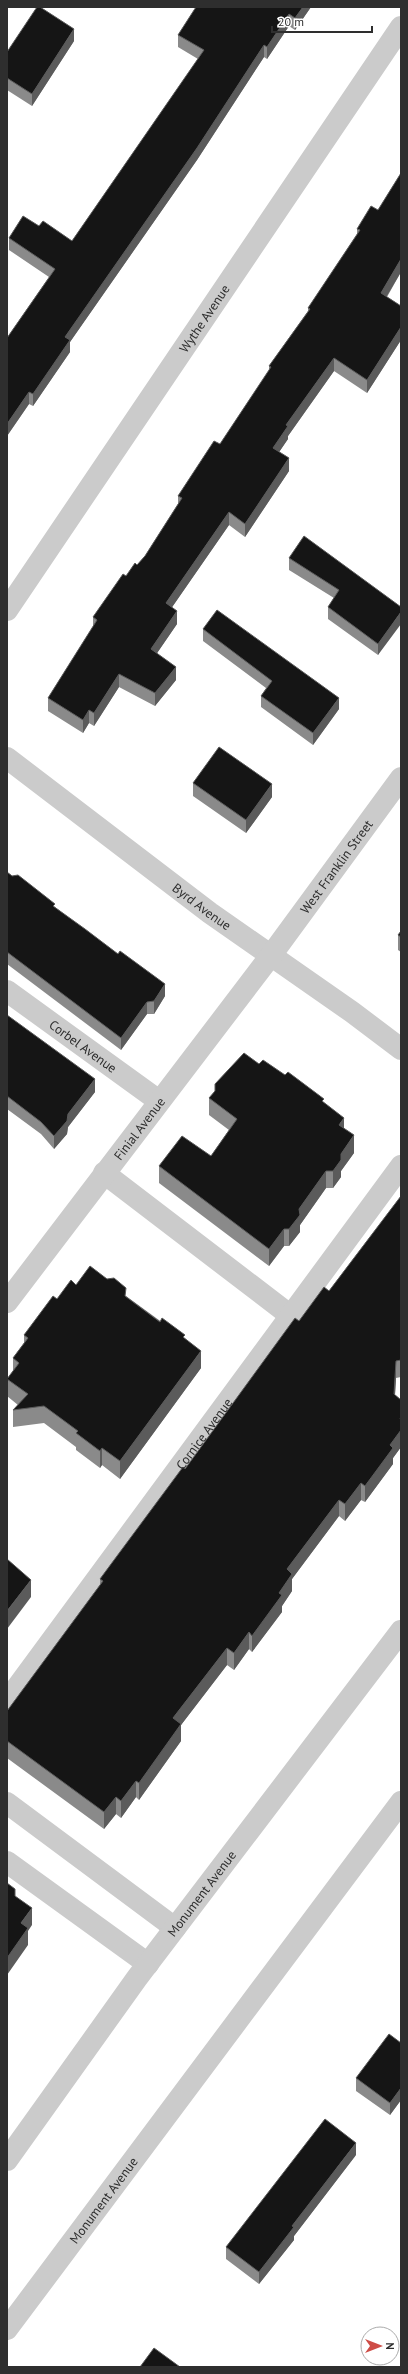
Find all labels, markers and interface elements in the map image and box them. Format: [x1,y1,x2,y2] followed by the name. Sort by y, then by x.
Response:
[272,8,372,34] scale bar
[278,14,304,29] text: 20 m
[175,281,234,356] street label: Wythe Avenue
[297,816,377,917] street label: West Franklin Street
[169,879,234,934] street label: Byrd Avenue
[46,1016,120,1077] street label: Corbel Avenue
[110,1094,169,1164] street label: Finial Avenue
[172,1395,236,1473] street label: Cornice Avenue
[164,1847,240,1940] street label: Monument Avenue
[66,2154,142,2247] street label: Monument Avenue
[360,2326,400,2366] north arrow
[383,2342,397,2350] text: N

